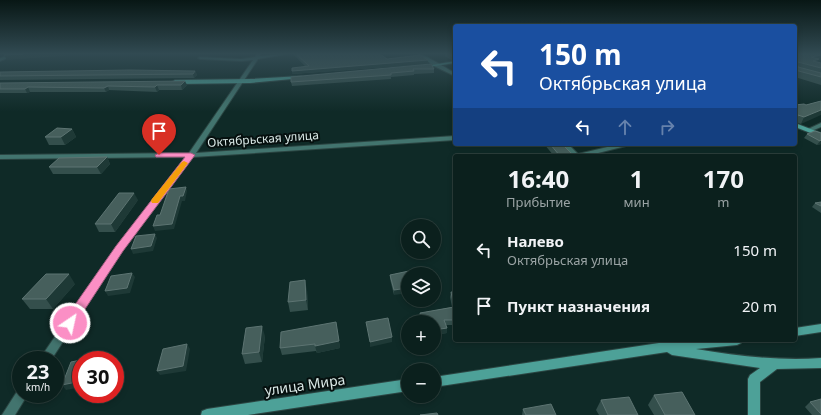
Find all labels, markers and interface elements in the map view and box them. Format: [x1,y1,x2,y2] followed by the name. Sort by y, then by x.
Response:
[539,35,622,73] text: 150 m
[473,40,525,92] icon: left
[539,71,707,95] text: Октябрьская улица
[142,114,176,155] pin
[572,116,594,138] icon: left
[614,116,636,138] icon: ahead
[656,116,678,138] icon: right
[148,120,170,142] icon: arrive
[207,126,319,151] street label: Октябрьская улица
[507,162,569,195] text: 16:40
[630,162,643,195] text: 1
[703,162,744,195] text: 170
[506,193,571,211] text: Прибытие
[624,193,650,211] text: мин
[717,193,729,211] text: m
[401,219,441,403] map controls
[401,219,441,259] button: search
[507,231,564,251] text: Налево
[473,239,495,261] icon: left
[733,240,777,260] text: 150 m
[507,251,628,269] text: Октябрьская улица
[401,267,441,307] button: layers
[473,295,495,317] icon: arrive
[507,296,650,316] text: Пункт назначения
[742,296,777,316] text: 20 m
[49,302,91,344] position arrow
[401,315,441,355] button: +
[72,351,124,403] speed limit sign: 30
[27,358,49,385] text: 23
[401,363,441,403] button: −
[263,369,346,400] street label: улица Мира
[26,380,50,394] text: km/h

